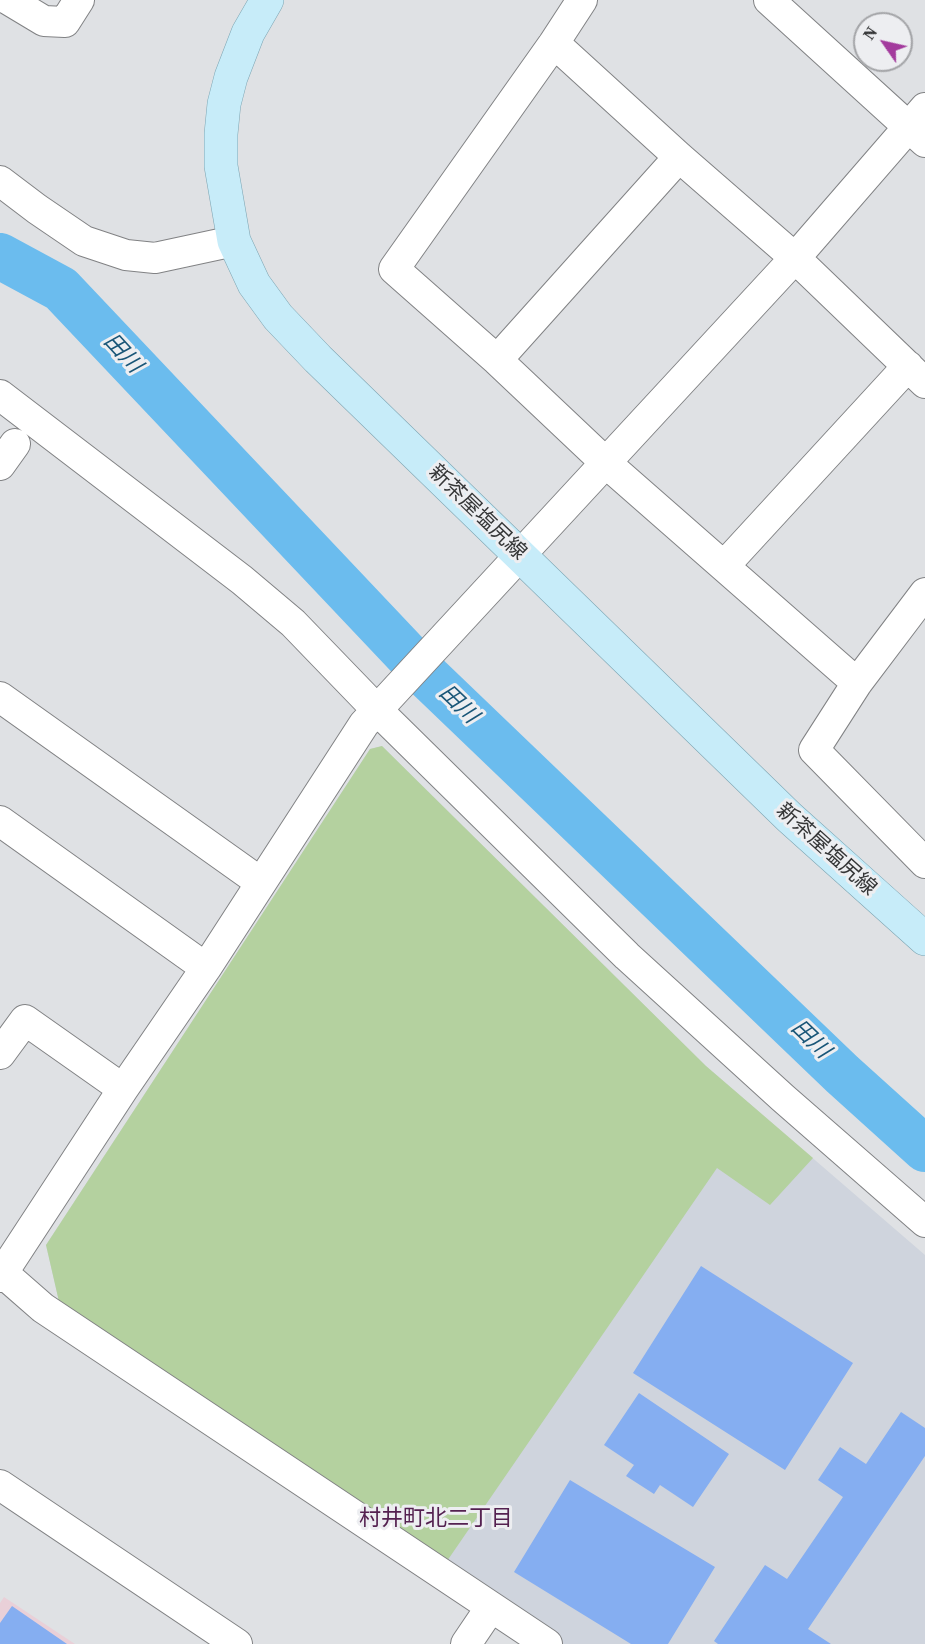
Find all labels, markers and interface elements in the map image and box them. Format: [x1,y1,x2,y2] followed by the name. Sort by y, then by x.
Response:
[853,12,913,72] north arrow
[857,22,882,44] text: N
[97,329,147,379] water label: 田川
[423,460,531,566] street label: 新茶屋塩尻線
[433,680,483,730] water label: 田川
[771,798,881,902] street label: 新茶屋塩尻線
[785,1015,835,1065] water label: 田川
[359,1506,513,1532] district label: 村井町北二丁目

